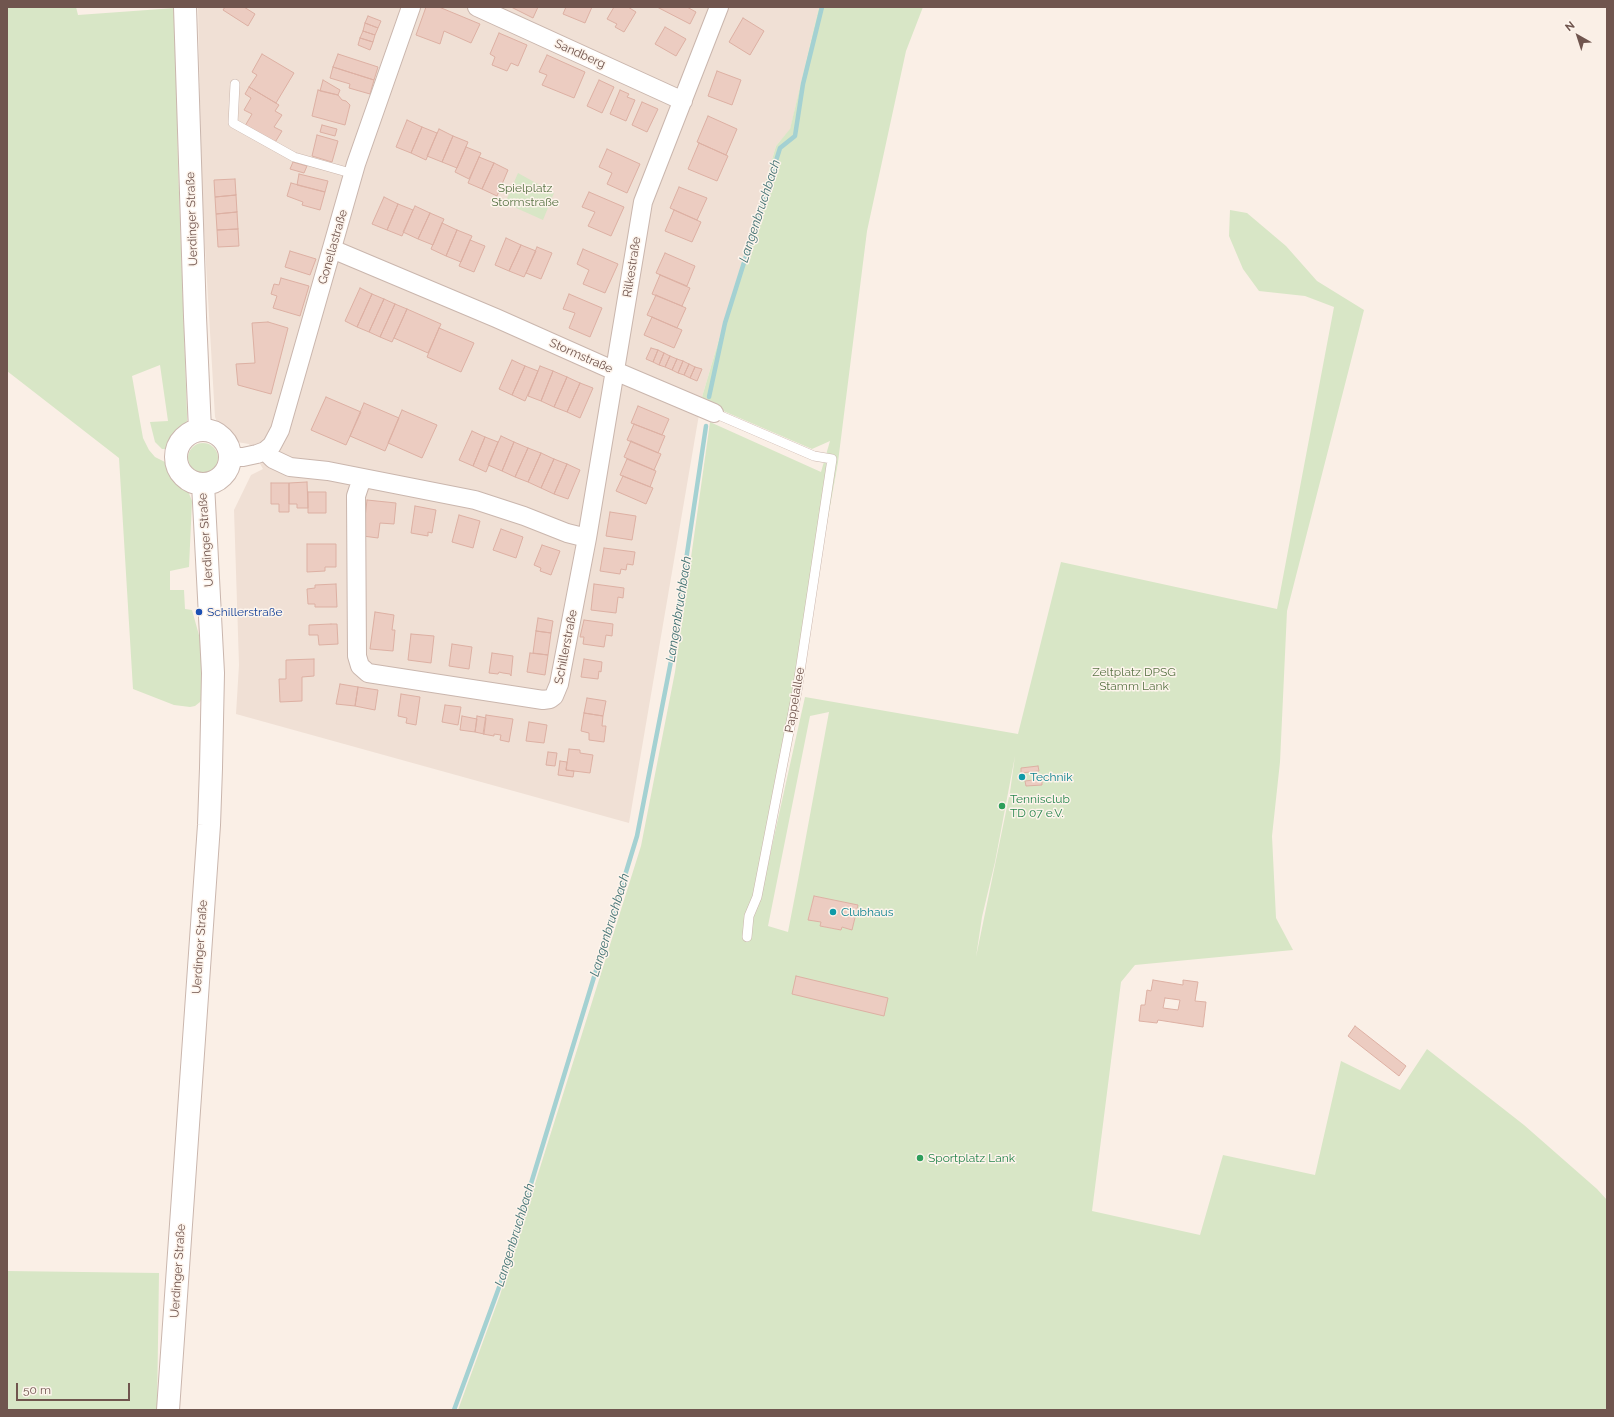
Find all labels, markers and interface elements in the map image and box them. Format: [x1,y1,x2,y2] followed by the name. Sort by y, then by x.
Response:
[1558,16,1598,56] north arrow
[1563,19,1577,34] text: N
[552,36,608,72] street label: Sandberg
[736,158,784,264] water label: Langenbruchbach
[183,172,201,266] street label: Uerdinger Straße
[491,181,559,209] park label: Spielplatz Stormstraße
[315,208,351,286] street label: Gonellastraße
[620,236,644,298] street label: Rilkestraße
[547,336,615,376] street label: Stormstraße
[196,492,216,588] street label: Uerdinger Straße
[663,555,695,663] water label: Langenbruchbach
[207,605,282,619] place label: Schillerstraße
[194,607,204,617] marker: Schillerstraße
[552,609,580,685] street label: Schillerstraße
[1092,665,1176,693] park label: Zeltplatz DPSG Stamm Lank
[782,666,808,734] street label: Pappelallee
[1030,770,1073,784] place label: Technik
[1017,772,1027,782] marker: Technik
[1010,792,1070,820] place label: Tennisclub TD 07 e.V.
[997,801,1007,811] marker: Tennisclub TD 07 e.V.
[587,871,633,979] water label: Langenbruchbach
[190,899,210,995] street label: Uerdinger Straße
[841,905,893,919] place label: Clubhaus
[828,907,838,917] marker: Clubhaus
[928,1151,1015,1165] place label: Sportplatz Lank
[915,1153,925,1163] marker: Sportplatz Lank
[492,1181,538,1289] water label: Langenbruchbach
[168,1223,188,1319] street label: Uerdinger Straße
[18,1375,132,1401] scale bar
[23,1383,51,1397] text: 50 m

